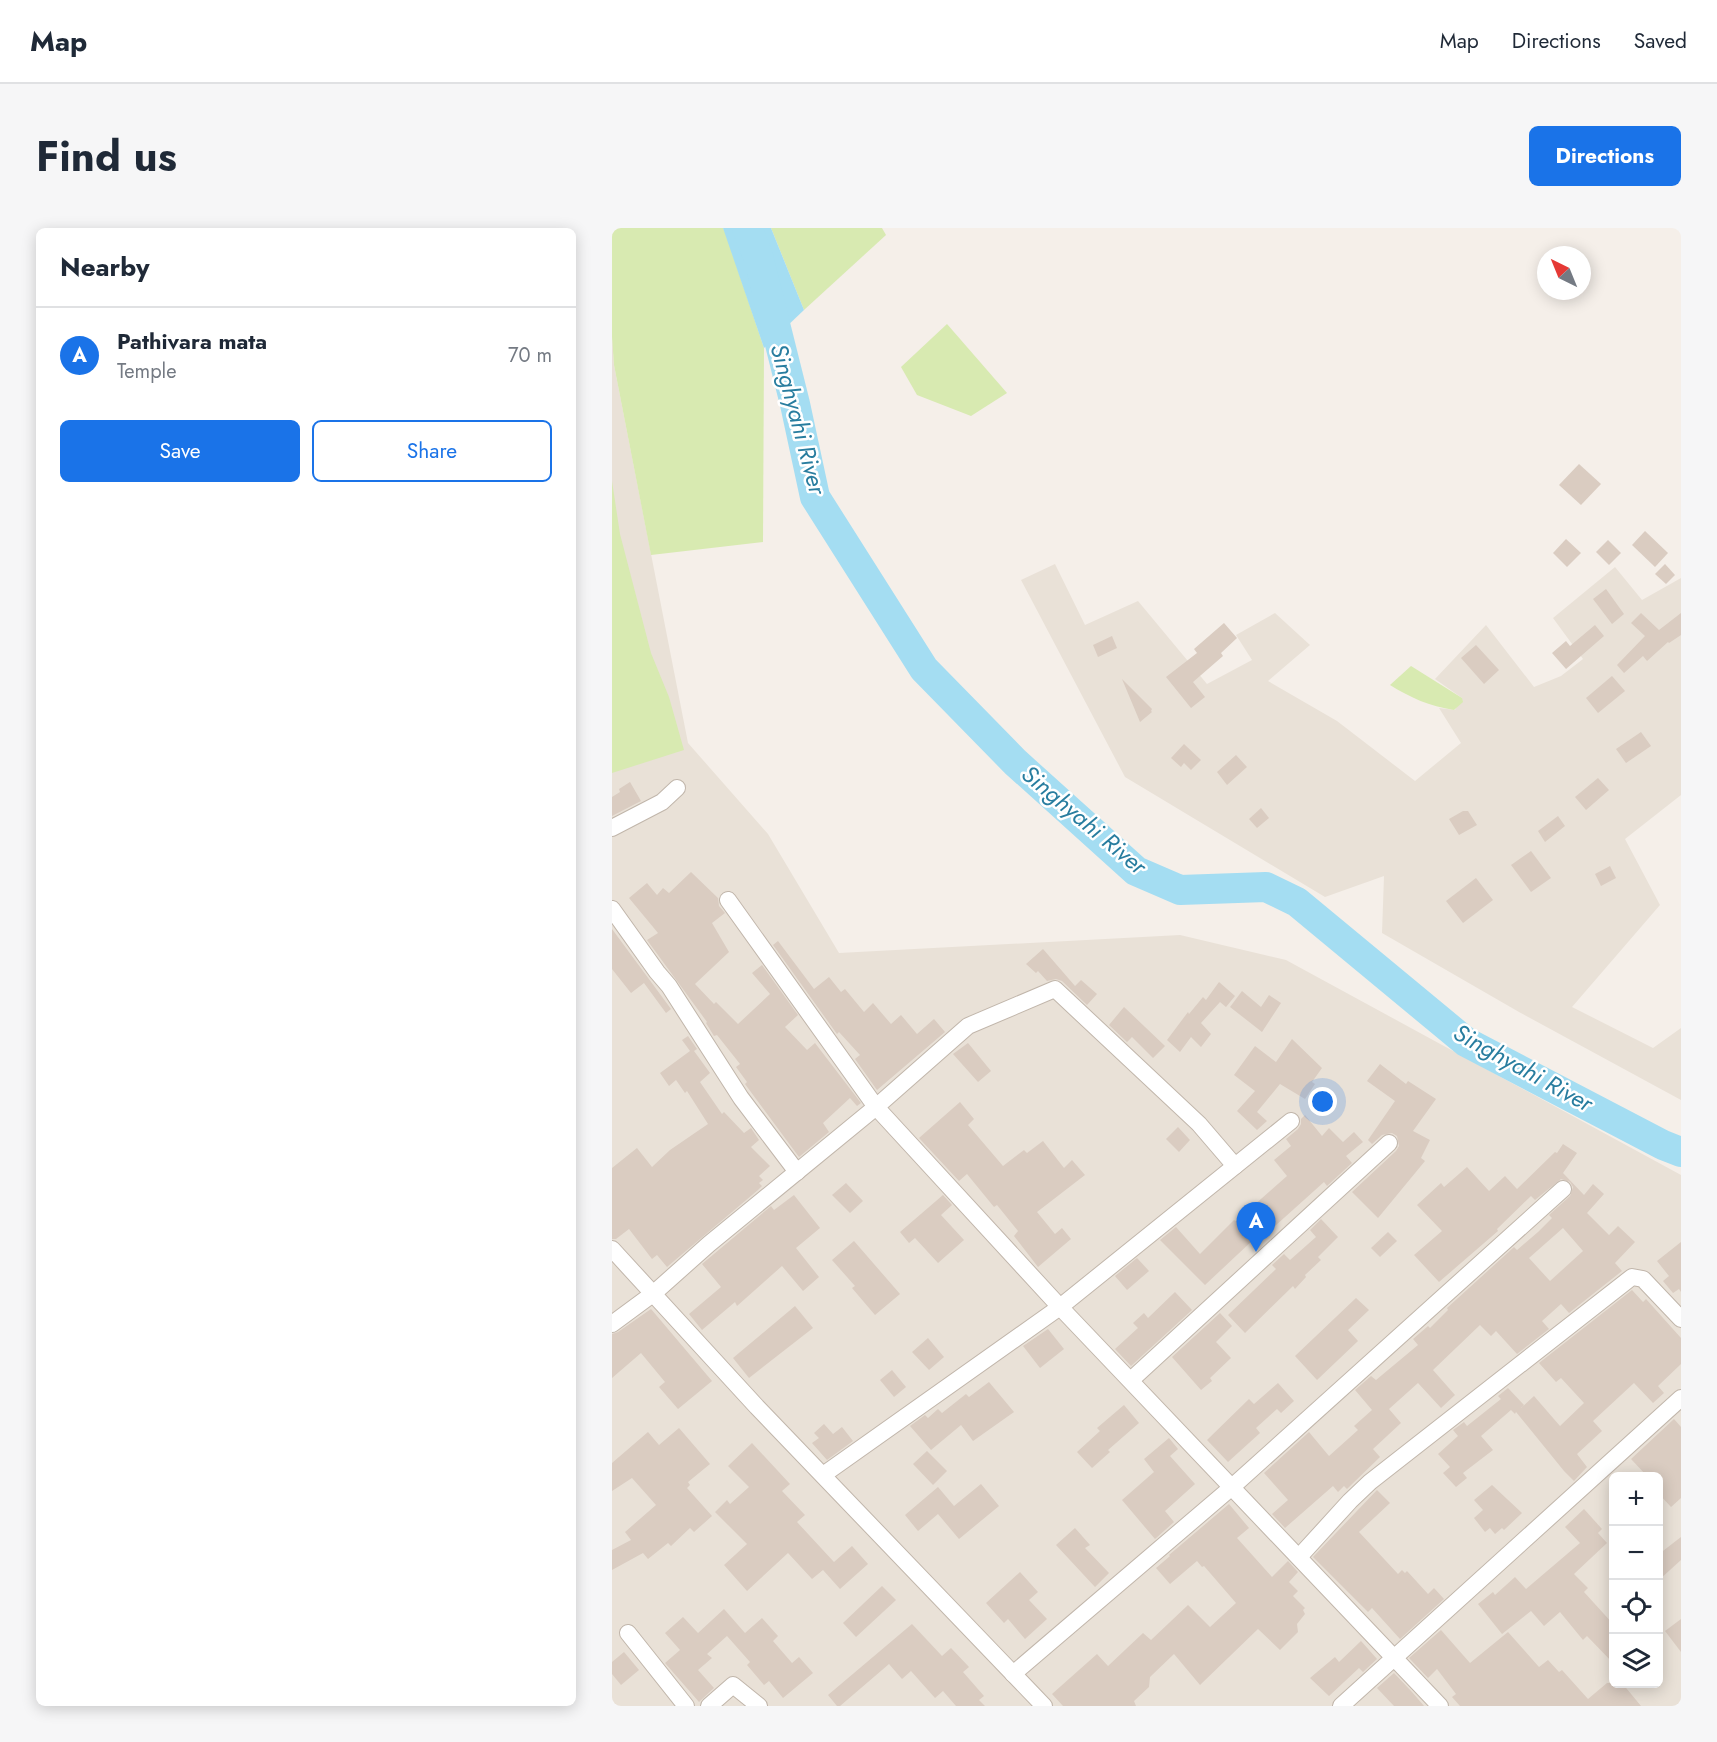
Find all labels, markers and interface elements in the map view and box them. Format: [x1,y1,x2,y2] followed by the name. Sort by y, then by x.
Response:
[30,21,87,62] text: Map
[1440,26,1479,56] text: Map
[1512,26,1601,56] text: Directions
[1634,26,1687,56] text: Saved
[36,126,177,187] text: Find us
[1529,126,1681,186] button: Directions
[1537,246,1591,300] north arrow
[60,248,149,286] text: Nearby
[117,325,267,357] text: Pathivara mata
[762,340,836,500] water label: Singhyahi River
[72,341,87,370] text: A
[508,341,552,370] text: 70 m
[117,357,177,386] text: Temple
[60,420,300,482] button: Save
[312,420,552,482] button: Share
[1014,757,1156,884] water label: Singhyahi River
[1447,1015,1601,1121] water label: Singhyahi River
[1308,1087,1337,1116] your location
[1236,1202,1276,1252] pin: A
[1609,1472,1663,1688] map controls
[1609,1472,1663,1526] button: +
[1609,1526,1663,1580] button: −
[1609,1580,1663,1634] button: locate
[1609,1634,1663,1688] button: layers

